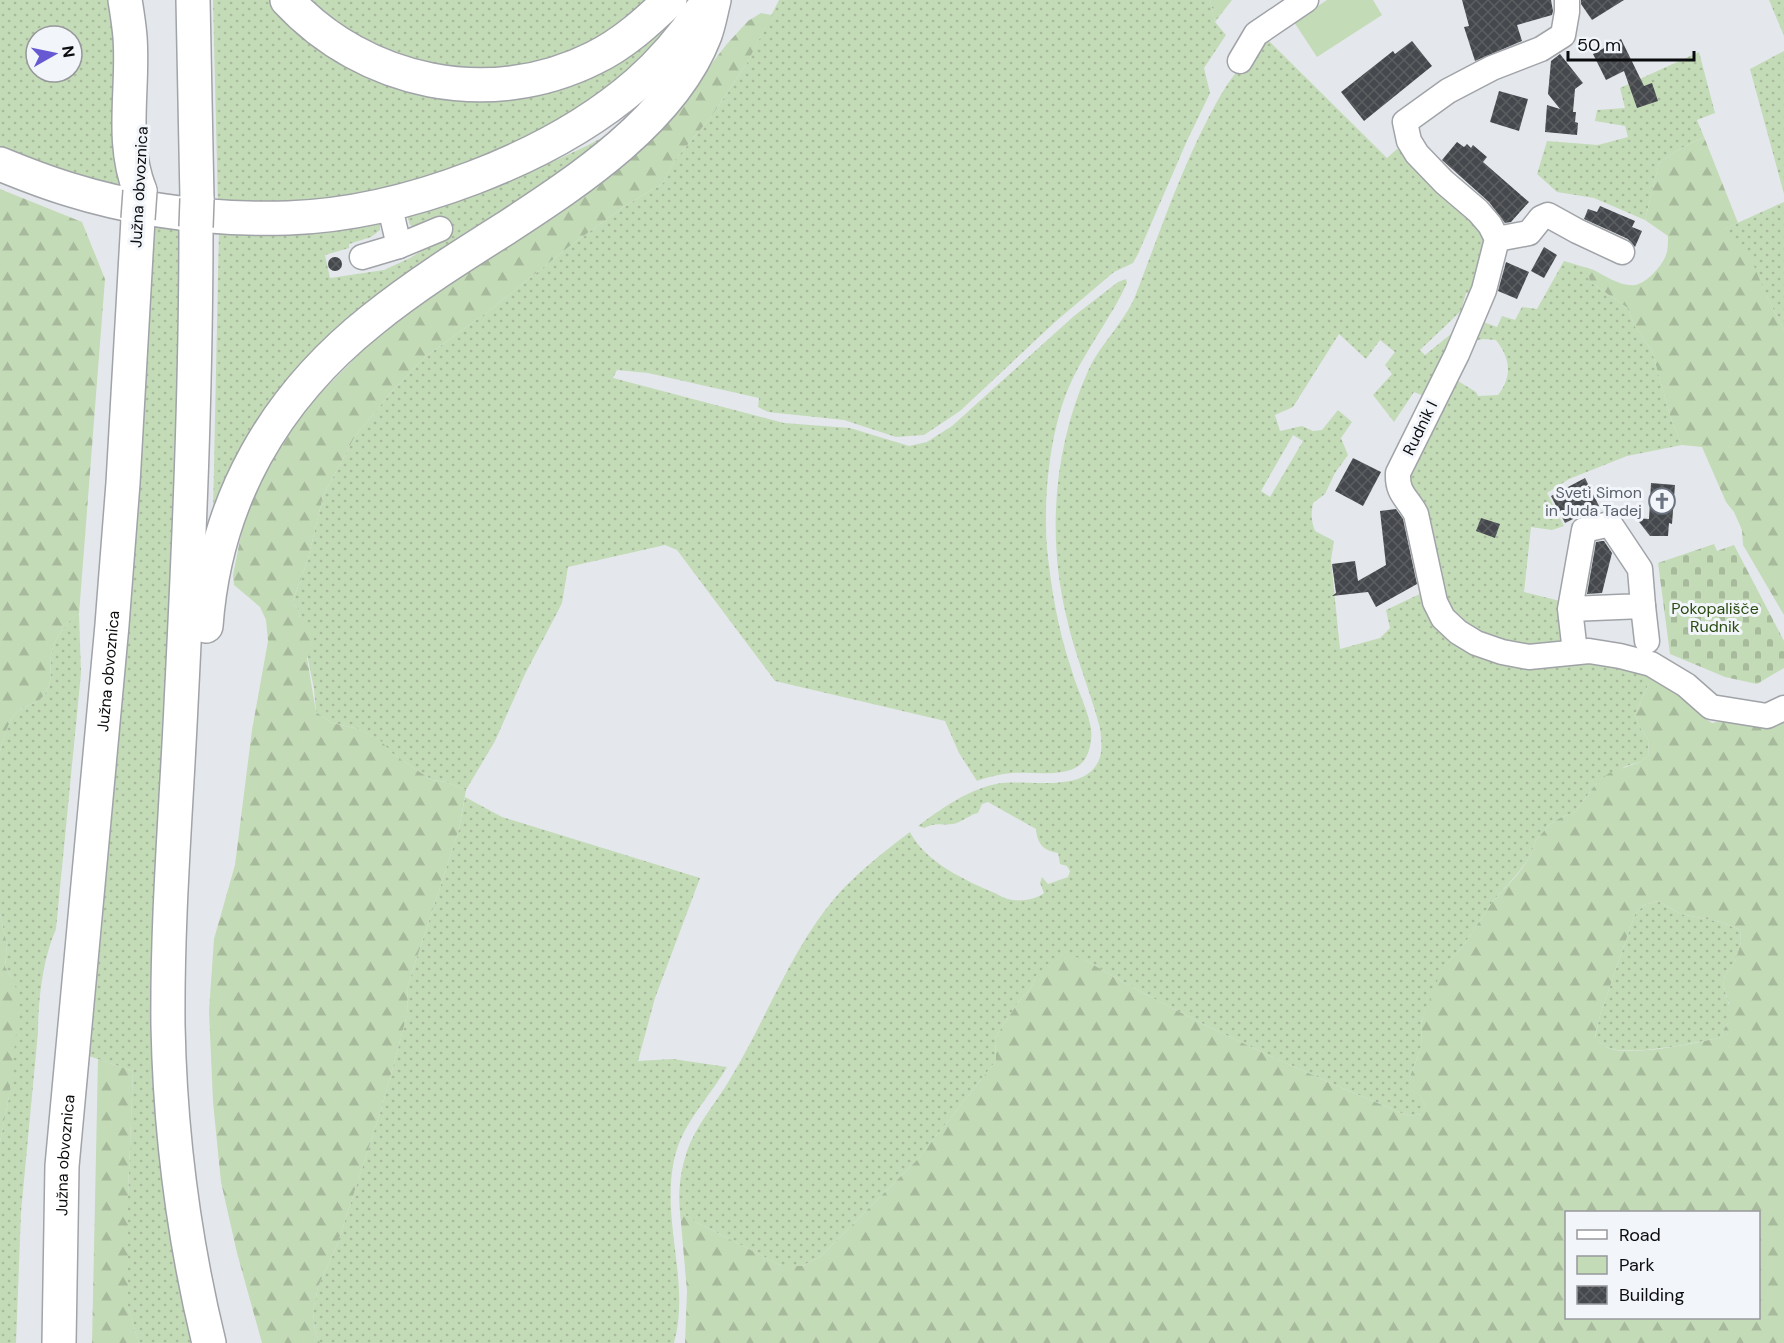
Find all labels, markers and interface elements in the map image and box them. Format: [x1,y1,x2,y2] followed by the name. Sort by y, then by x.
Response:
[24,24,84,84] north arrow
[1568,24,1694,62] scale bar
[1577,33,1621,57] text: 50 m
[57,44,80,59] text: N
[125,126,153,248] street label: Južna obvoznica
[1398,397,1442,459] street label: Rudnik I
[1545,482,1642,521] place label: Sveti Simon in Juda Tadej
[1647,486,1677,516] church icon: Sveti Simon in Juda Tadej
[1671,598,1759,637] park label: Pokopališče Rudnik
[92,610,124,733] street label: Južna obvoznica
[51,1094,79,1216] street label: Južna obvoznica
[1565,1211,1760,1319] legend
[1619,1223,1661,1247] text: Road
[1619,1253,1655,1277] text: Park
[1619,1283,1684,1307] text: Building

